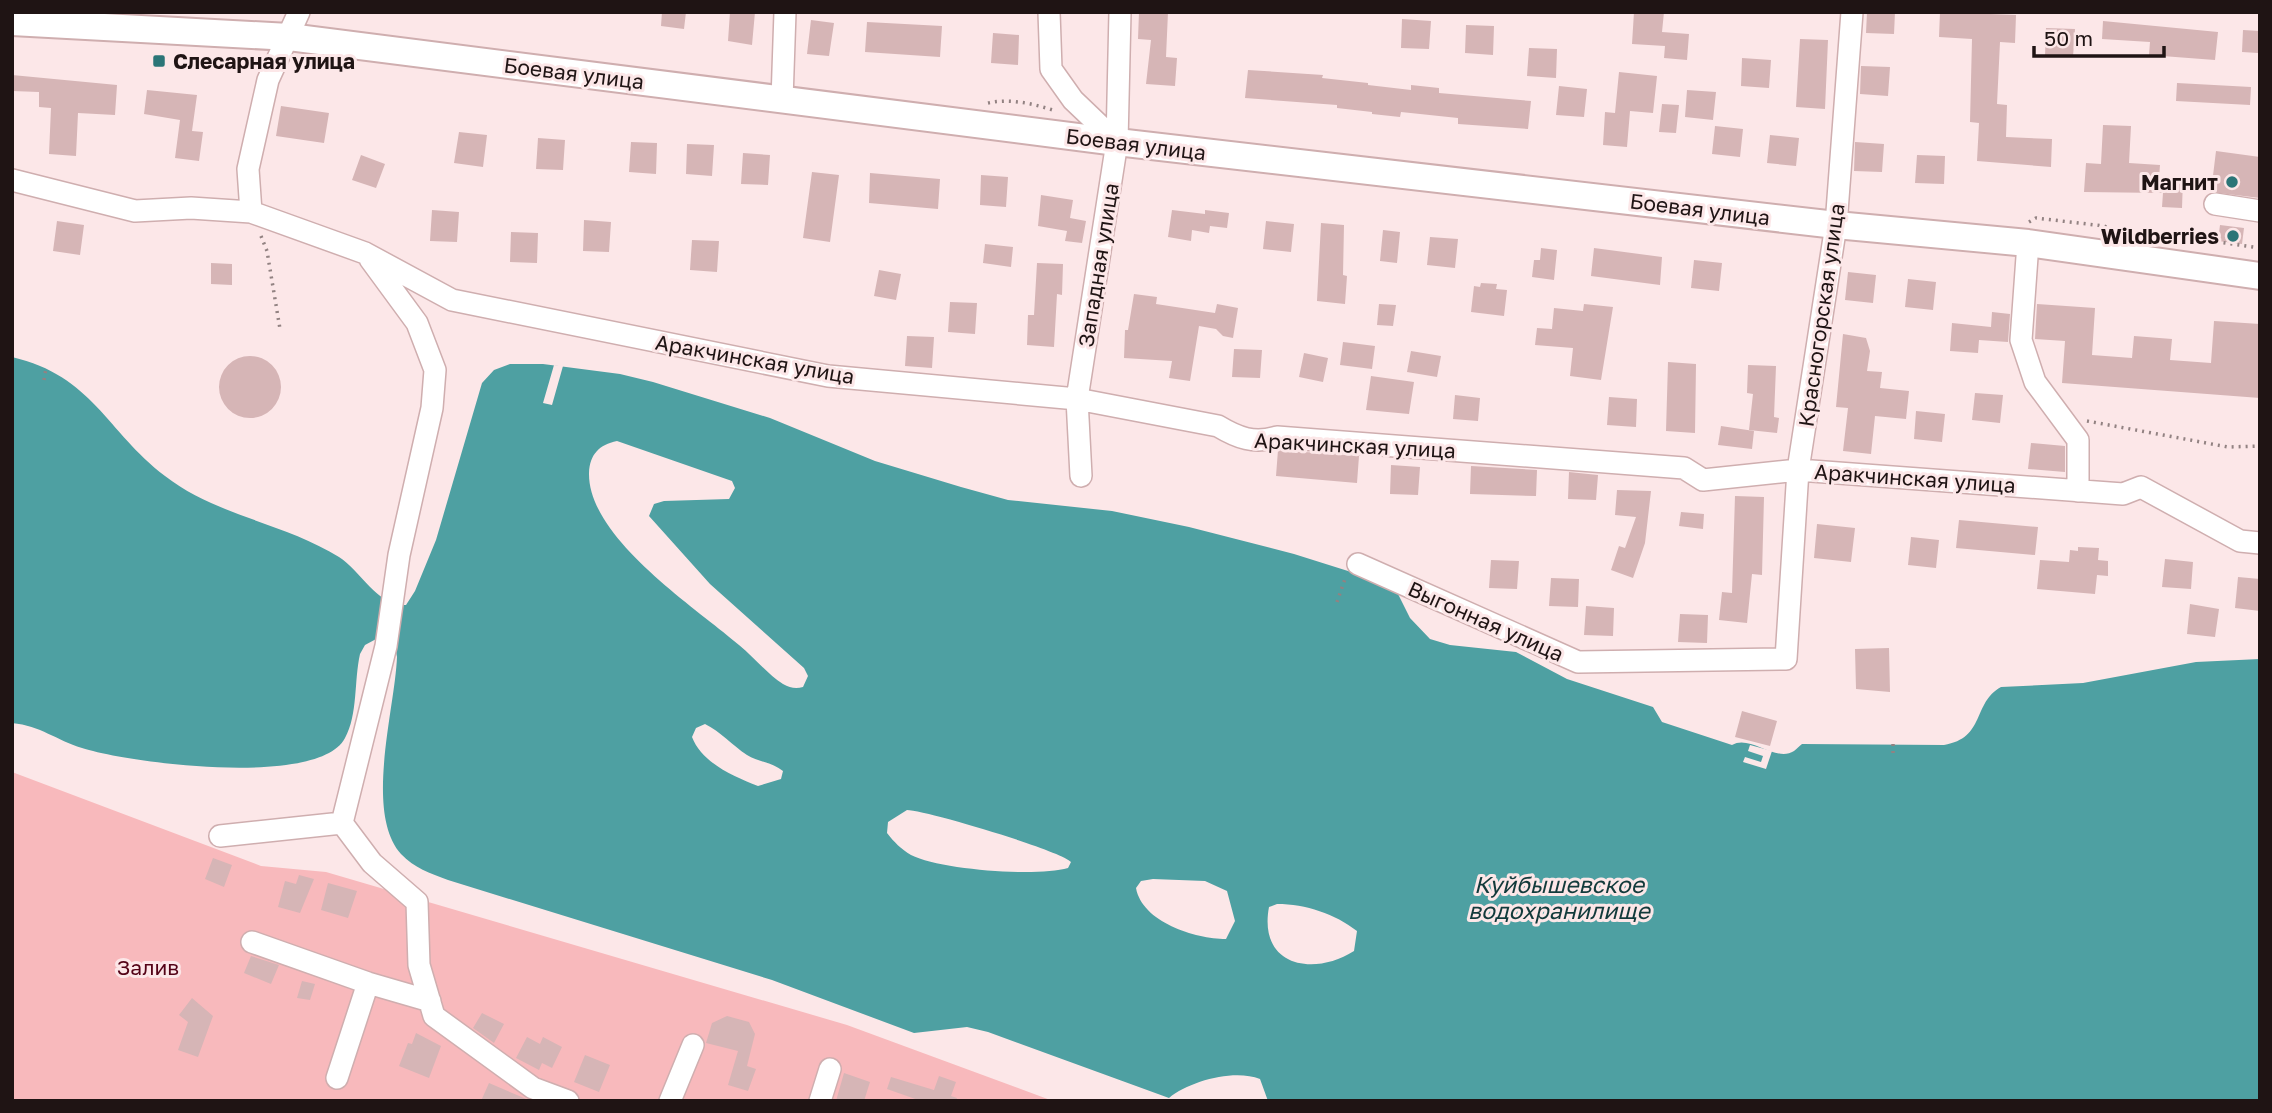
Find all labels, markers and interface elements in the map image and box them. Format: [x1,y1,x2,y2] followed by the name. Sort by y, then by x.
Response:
[2034,14,2164,58] scale bar
[2044,25,2093,51] text: 50 m
[173,48,355,74] place label: Слесарная улица
[502,51,646,95] street label: Боевая улица
[151,53,167,69] marker: Слесарная улица
[1064,122,1208,166] street label: Боевая улица
[2141,169,2218,195] place label: Магнит
[2224,174,2240,190] marker: Магнит
[1072,181,1124,349] street label: Западная улица
[1628,187,1772,231] street label: Боевая улица
[1792,202,1850,428] street label: Красногорская улица
[2101,223,2219,249] place label: Wildberries
[2225,228,2241,244] marker: Wildberries
[653,329,857,389] street label: Аракчинская улица
[1253,427,1457,463] street label: Аракчинская улица
[1813,458,2017,498] street label: Аракчинская улица
[1404,575,1568,667] street label: Выгонная улица
[1468,870,1652,924] water label: Куйбышевское водохранилище
[117,954,179,980] park label: Залив

